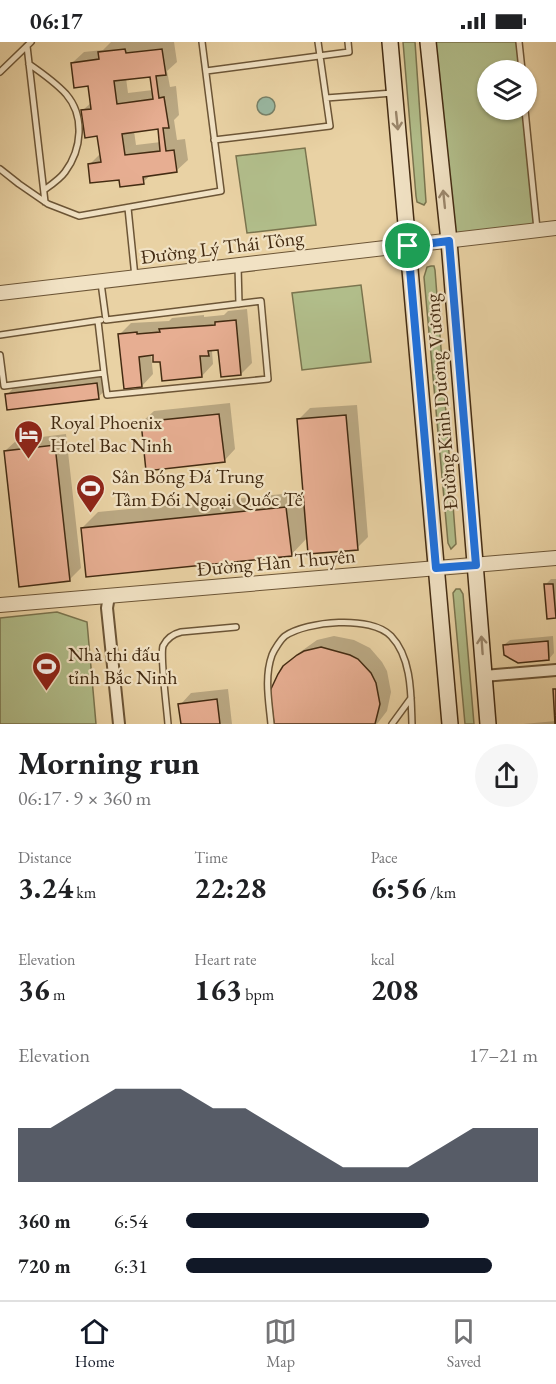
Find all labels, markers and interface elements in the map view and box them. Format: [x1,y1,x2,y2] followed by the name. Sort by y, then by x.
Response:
[30,7,83,36] text: 06:17
[477,60,537,120] map controls
[477,60,537,120] button: layers
[392,111,403,131] one-way arrow
[438,190,449,210] one-way arrow
[382,220,433,271] pin
[139,224,305,270] street label: Đường Lý Thái Tông
[391,229,424,262] icon: arrive
[419,293,463,511] street label: Đường Kinh Dương Vương
[50,409,172,458] place label: Royal Phoenix Hotel Bac Ninh
[13,418,45,460] hotel icon: Royal Phoenix Hotel Bac Ninh
[112,463,304,512] place label: Sân Bóng Đá Trung Tâm Đối Ngoại Quốc Tế
[75,472,107,514] sports icon: Sân Bóng Đá Trung Tâm Đối Ngoại Quốc Tế
[196,542,357,582] street label: Đường Hàn Thuyên
[476,635,487,655] one-way arrow
[68,641,178,690] place label: Nhà thi đấu tỉnh Bắc Ninh
[31,650,63,692] sports icon: Nhà thi đấu tỉnh Bắc Ninh
[18,741,200,784] text: Morning run
[475,744,538,807] button: share
[18,785,151,811] text: 06:17 · 9 × 360 m
[18,847,71,868] text: Distance
[194,847,228,868] text: Time
[371,847,398,868] text: Pace
[18,868,73,907] text: 3.24
[194,868,266,907] text: 22:28
[371,868,427,907] text: 6:56
[73,882,96,903] text: km
[427,882,456,903] text: /km
[18,949,76,970] text: Elevation
[194,949,256,970] text: Heart rate
[371,949,395,970] text: kcal
[18,970,50,1009] text: 36
[194,970,242,1009] text: 163
[371,970,418,1009] text: 208
[50,984,65,1005] text: m
[242,984,274,1005] text: bpm
[18,1042,90,1068] text: Elevation
[469,1042,538,1068] text: 17–21 m
[18,1208,71,1234] text: 360 m
[114,1208,148,1234] text: 6:54
[18,1253,71,1279] text: 720 m
[114,1253,148,1279] text: 6:31
[75,1315,114,1372] tab: Home
[264,1315,297,1372] tab: Map
[447,1315,481,1372] tab: Saved

